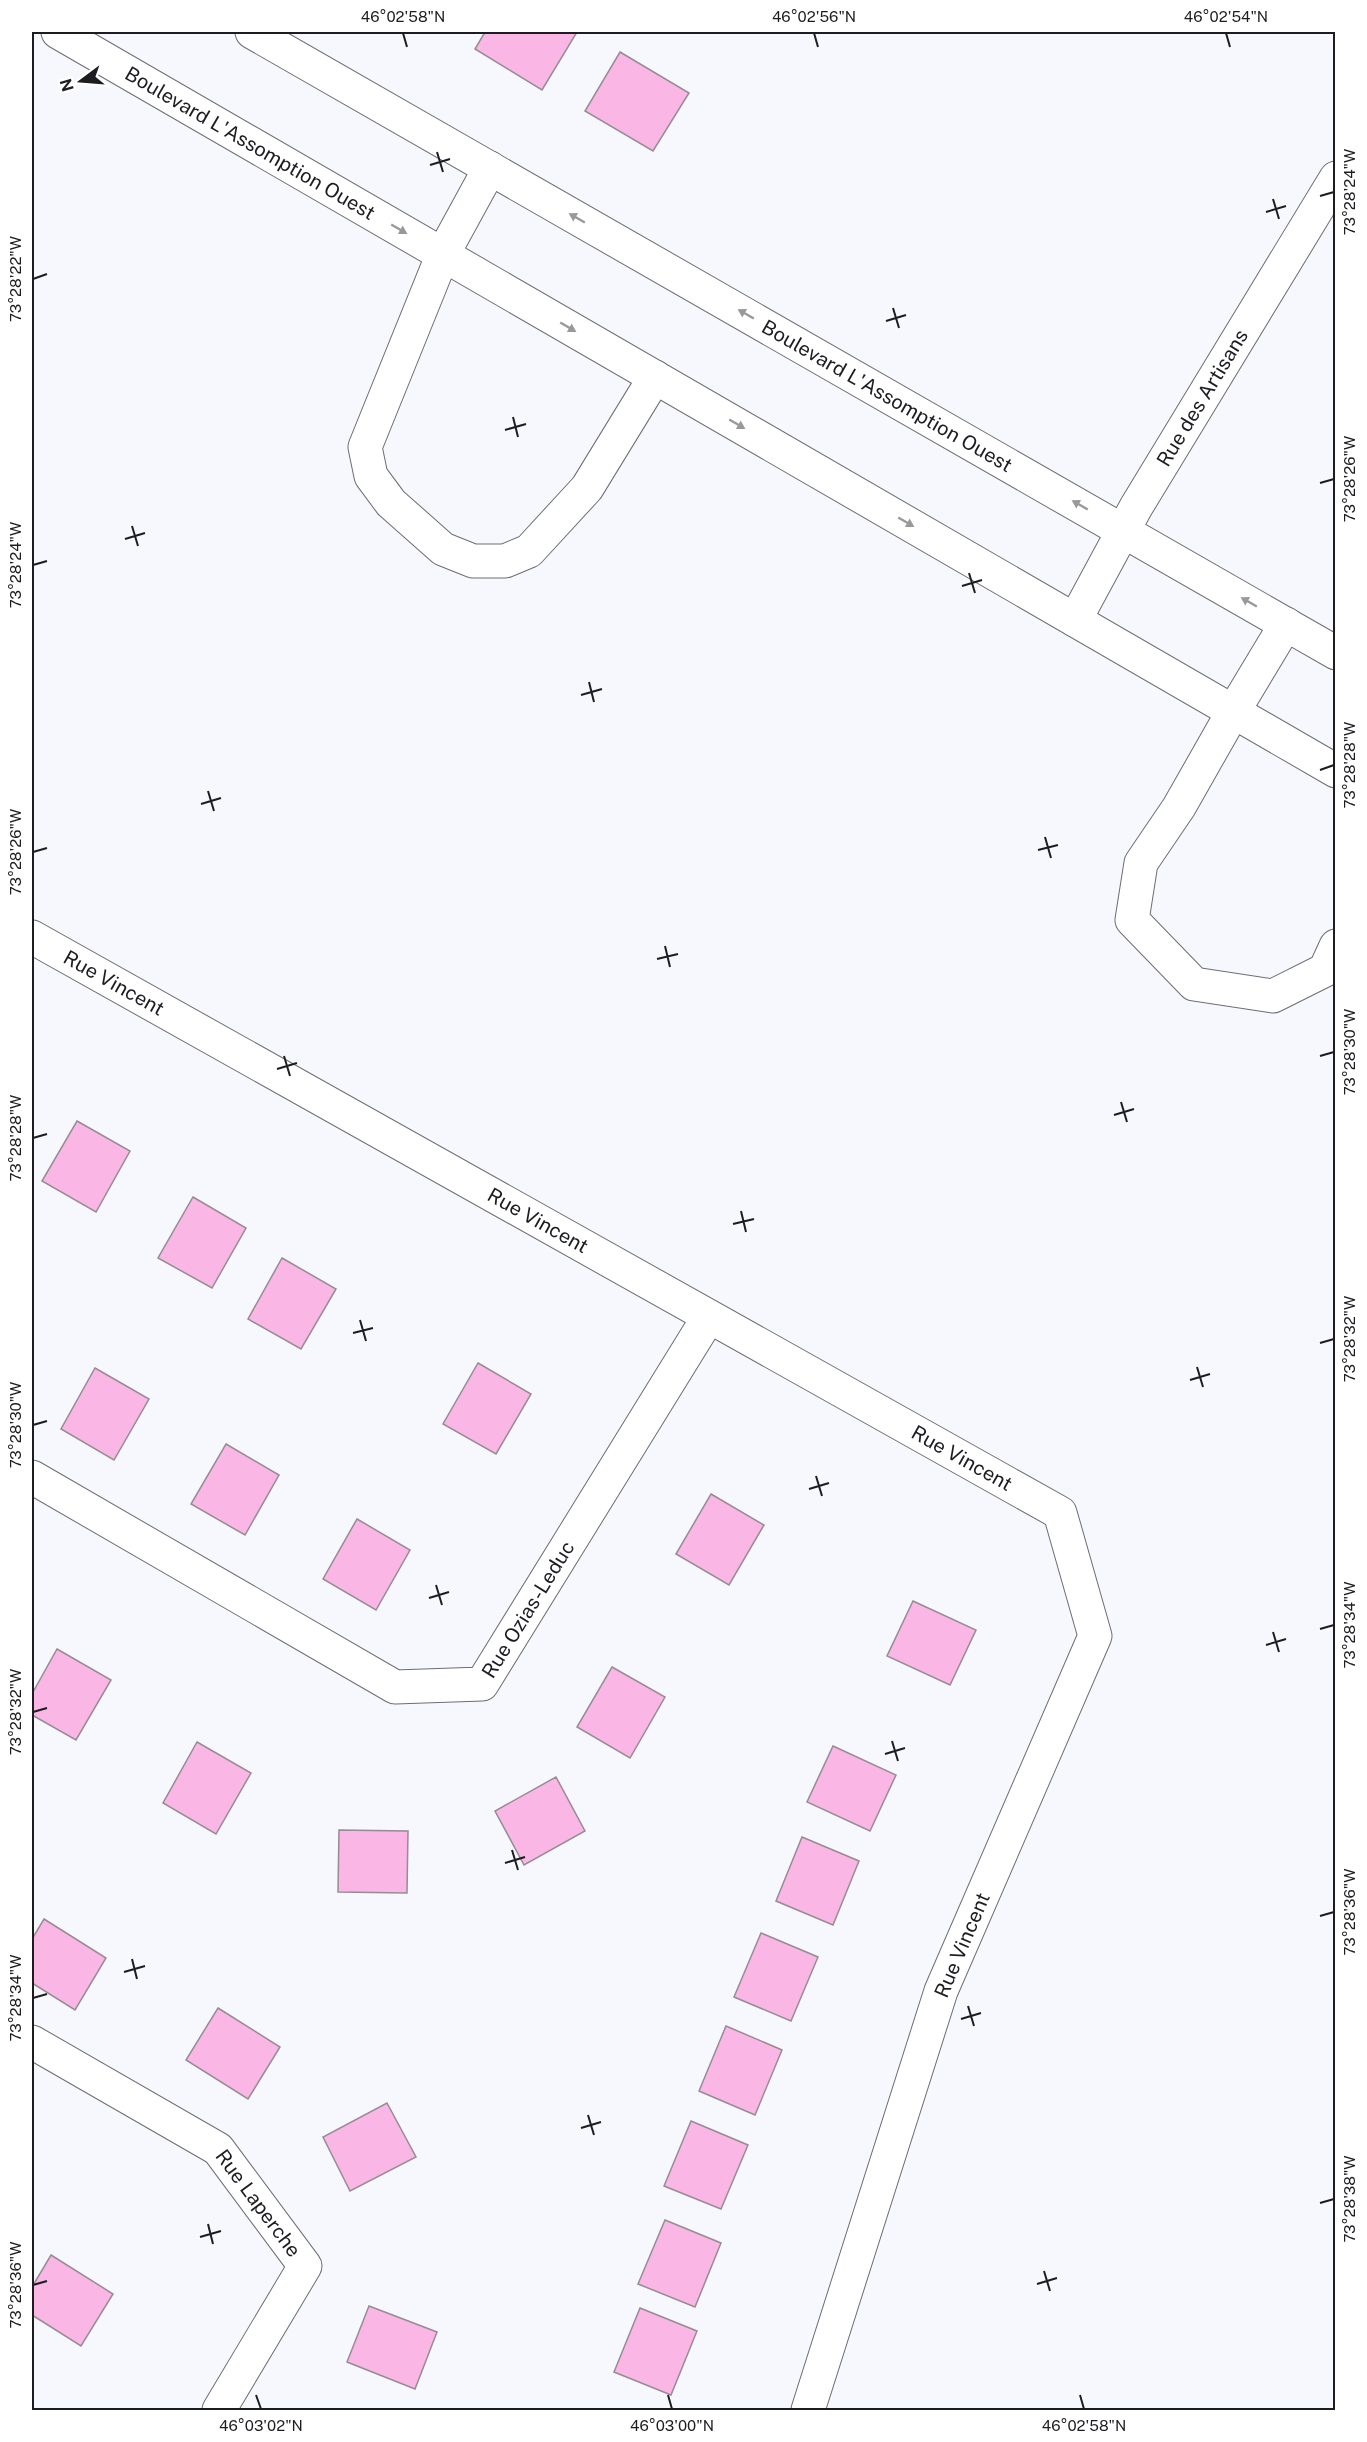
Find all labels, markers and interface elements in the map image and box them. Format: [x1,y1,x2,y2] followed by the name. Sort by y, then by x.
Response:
[361,8,445,25] text: 46°02'58"N
[772,8,856,25] text: 46°02'56"N
[1184,8,1268,25] text: 46°02'54"N
[51,51,111,111] north arrow
[121,61,380,225] street label: Boulevard L'Assomption Ouest
[56,76,78,94] text: N
[1341,149,1358,235] text: 73°28'24"W
[569,212,585,223] one-way arrow
[391,224,408,234] one-way arrow
[7,236,24,322] text: 73°28'22"W
[738,310,755,320] one-way arrow
[758,315,1017,477] street label: Boulevard L'Assomption Ouest
[560,321,576,332] one-way arrow
[1151,325,1253,471] street label: Rue des Artisans
[729,419,745,430] one-way arrow
[1341,436,1358,522] text: 73°28'26"W
[1072,499,1088,510] one-way arrow
[898,517,915,527] one-way arrow
[7,522,24,608] text: 73°28'24"W
[1241,597,1257,608] one-way arrow
[1341,722,1358,808] text: 73°28'28"W
[7,809,24,895] text: 73°28'26"W
[59,945,169,1021] street label: Rue Vincent
[1341,1009,1358,1095] text: 73°28'30"W
[7,1095,24,1181] text: 73°28'28"W
[483,1183,593,1258] street label: Rue Vincent
[1341,1296,1358,1382] text: 73°28'32"W
[7,1382,24,1468] text: 73°28'30"W
[907,1420,1017,1496] street label: Rue Vincent
[477,1537,579,1682] street label: Rue Ozias-Leduc
[1341,1581,1358,1669] text: 73°28'34"W
[7,1669,24,1755] text: 73°28'32"W
[1341,1869,1358,1955] text: 73°28'36"W
[929,1889,995,2001] street label: Rue Vincent
[7,1954,24,2042] text: 73°28'34"W
[210,2145,306,2262] street label: Rue Laperche
[1341,2155,1358,2243] text: 73°28'38"W
[7,2242,24,2328] text: 73°28'36"W
[219,2417,303,2434] text: 46°03'02"N
[630,2417,714,2434] text: 46°03'00"N
[1042,2417,1126,2434] text: 46°02'58"N

